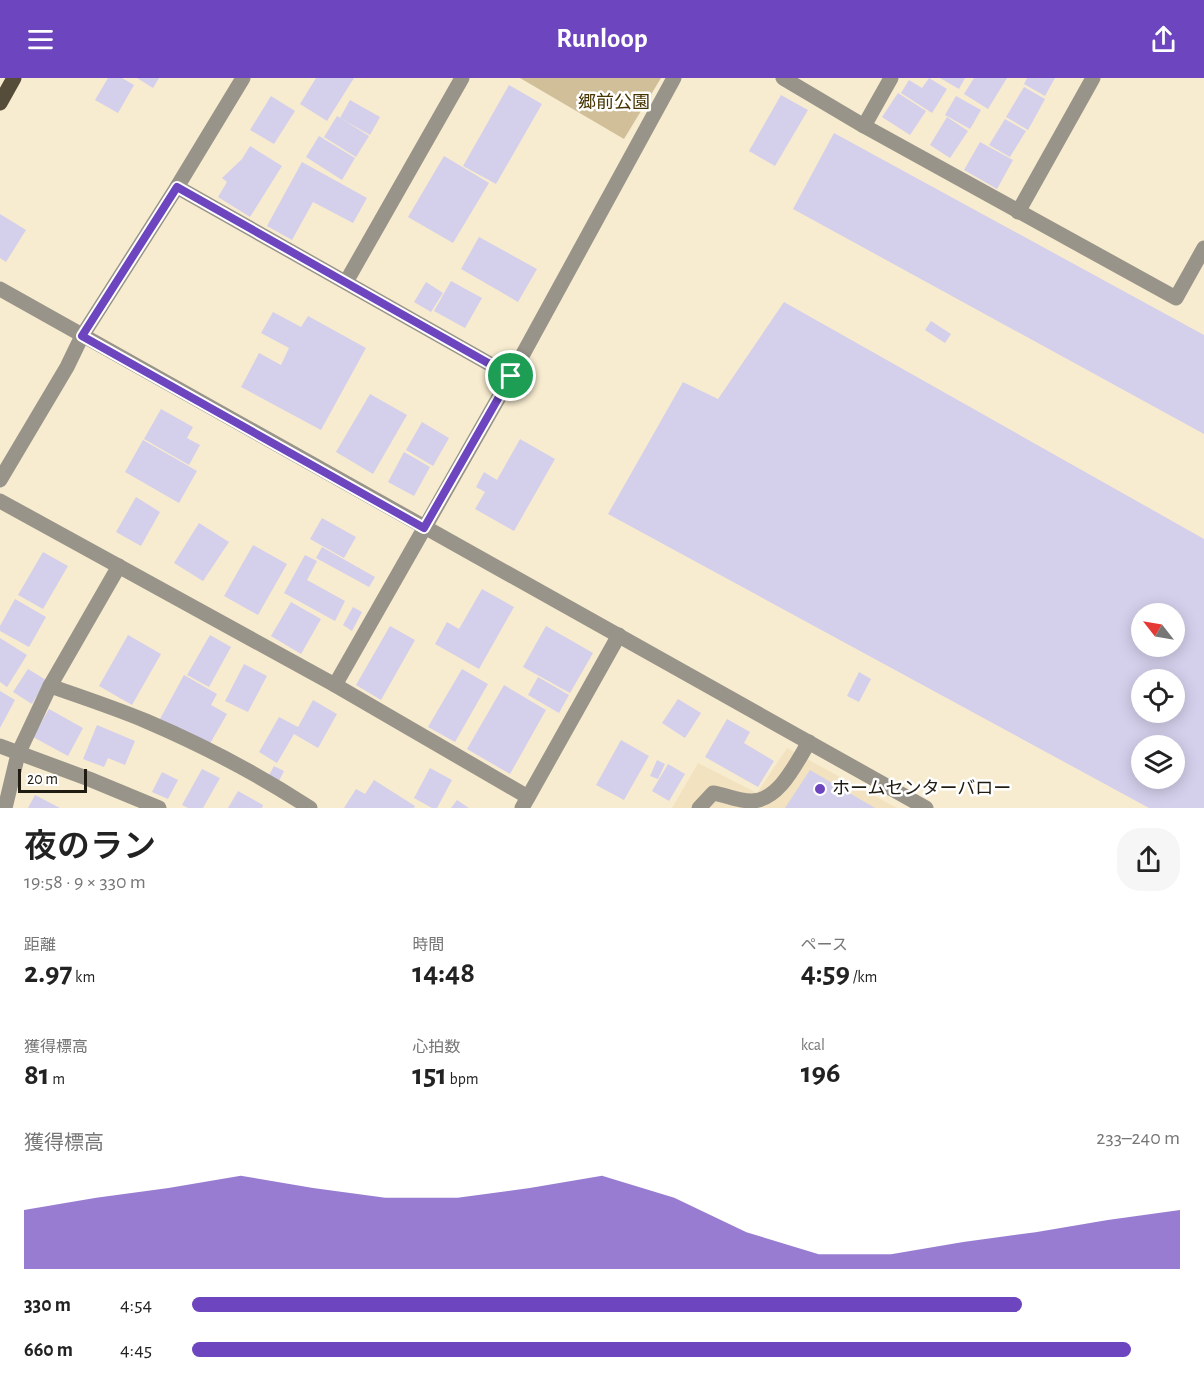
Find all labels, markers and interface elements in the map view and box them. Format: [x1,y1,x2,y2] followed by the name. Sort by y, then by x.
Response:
[24,23,57,56] icon: menu
[1147,23,1180,56] icon: share
[556,25,648,52] text: Runloop
[578,92,650,112] park label: 郷前公園
[485,350,536,401] pin
[494,359,527,392] icon: arrive
[1131,603,1185,657] north arrow
[1131,603,1185,789] map controls
[1131,669,1185,723] button: locate
[1131,735,1185,789] button: layers
[18,766,87,794] scale bar
[27,771,58,787] text: 20 m
[832,779,1011,798] place label: ホームセンターバロー
[813,782,827,796] marker: ホームセンターバロー
[1117,828,1180,891] button: share
[24,831,156,864] text: 夜のラン
[24,872,146,892] text: 19:58 · 9 × 330 m
[24,937,56,953] text: 距離
[412,937,444,953] text: 時間
[801,937,848,953] text: ペース
[24,958,72,988] text: 2.97
[412,958,475,988] text: 14:48
[801,958,850,988] text: 4:59
[72,969,95,985] text: km
[850,969,877,985] text: /km
[801,1037,825,1053] text: kcal
[24,1039,88,1055] text: 獲得標高
[412,1039,460,1055] text: 心拍数
[801,1058,840,1088] text: 196
[24,1060,50,1090] text: 81
[412,1060,447,1090] text: 151
[50,1071,65,1087] text: m
[447,1071,479,1087] text: bpm
[1096,1128,1180,1148] text: 233–240 m
[24,1133,104,1153] text: 獲得標高
[24,1295,71,1315] text: 330 m
[120,1295,152,1315] text: 4:54
[24,1340,73,1360] text: 660 m
[120,1340,152,1360] text: 4:45

